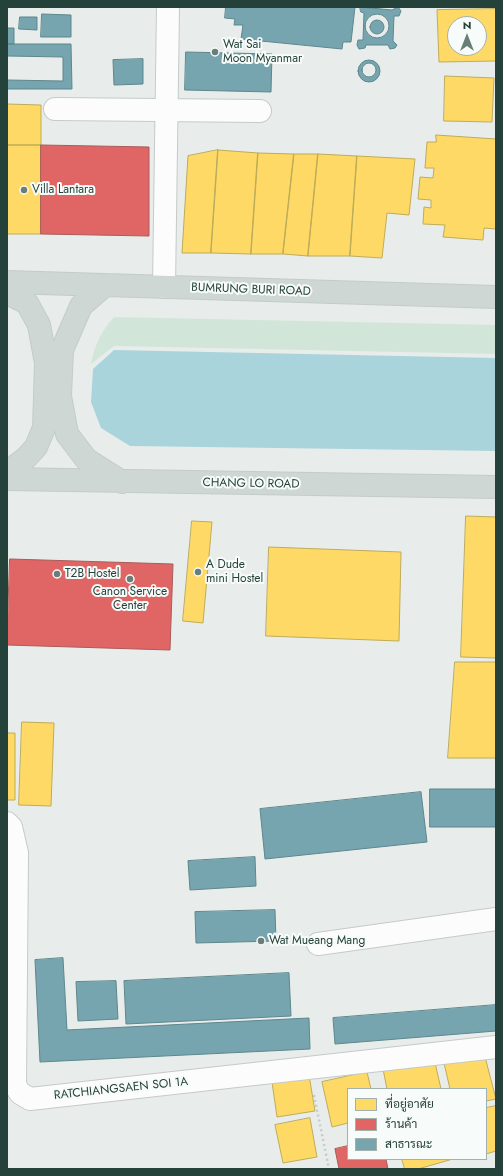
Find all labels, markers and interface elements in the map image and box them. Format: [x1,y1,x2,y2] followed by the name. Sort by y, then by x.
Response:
[447,16,487,56] north arrow
[463,17,471,33] text: N
[223,38,302,66] place label: Wat Sai Moon Myanmar
[210,47,220,57] marker: Wat Sai Moon Myanmar
[32,183,94,197] place label: Villa Lantara
[19,185,29,195] marker: Villa Lantara
[191,281,311,299] street label: BUMRUNG BURI ROAD
[202,476,300,492] street label: CHANG LO ROAD
[206,558,263,586] place label: A Dude mini Hostel
[65,567,119,581] place label: T2B Hostel
[193,567,203,577] marker: A Dude mini Hostel
[52,569,62,579] marker: T2B Hostel
[125,574,135,584] marker: Canon Service Center
[93,585,167,613] place label: Canon Service Center
[269,934,365,948] place label: Wat Mueang Mang
[256,936,266,946] marker: Wat Mueang Mang
[53,1075,189,1103] street label: RATCHIANGSAEN SOI 1A
[347,1088,487,1160] legend
[385,1095,434,1113] text: ที่อยู่อาศัย
[385,1115,417,1133] text: ร้านค้า
[385,1135,432,1153] text: สาธารณะ

